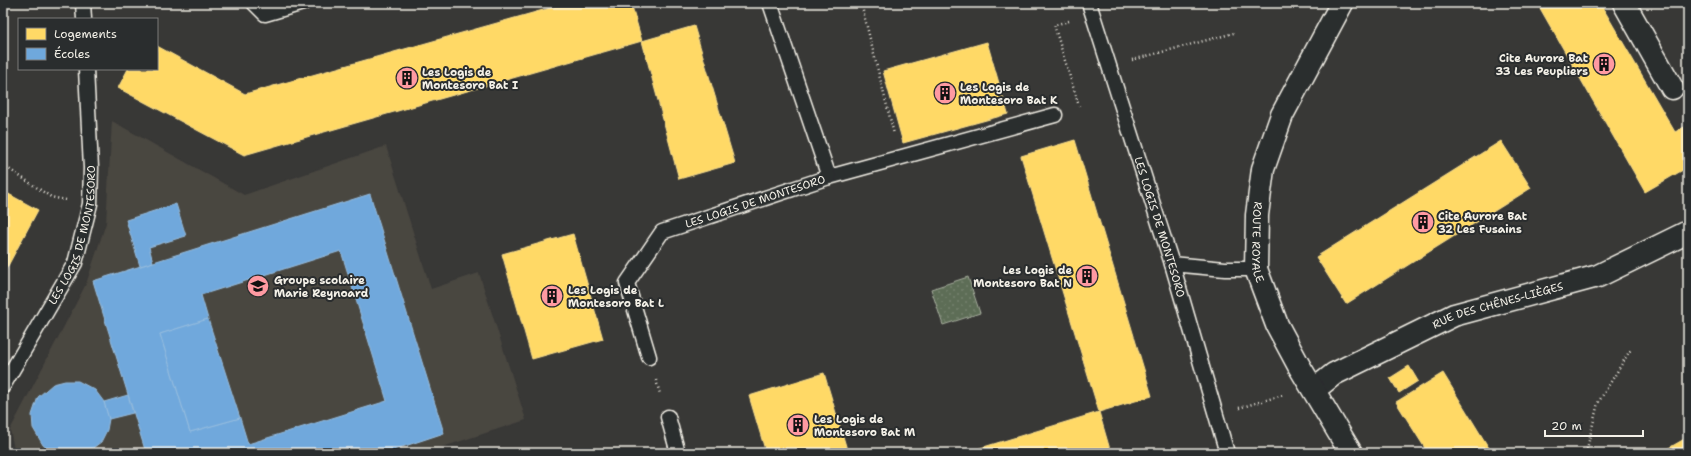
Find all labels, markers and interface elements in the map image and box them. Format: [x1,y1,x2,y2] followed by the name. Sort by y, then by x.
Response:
[18,18,158,70] legend
[54,26,117,42] text: Logements
[54,46,90,62] text: Écoles
[1495,51,1589,79] place label: Cite Aurore Bat 33 Les Peupliers
[1591,51,1617,77] building icon: Cite Aurore Bat 33 Les Peupliers
[394,65,420,91] building icon: Les Logis de Montesoro Bat I
[422,65,518,93] place label: Les Logis de Montesoro Bat I
[932,80,958,106] building icon: Les Logis de Montesoro Bat K
[960,80,1058,108] place label: Les Logis de Montesoro Bat K
[1131,155,1189,299] street label: LES LOGIS DE MONTESORO
[45,165,99,307] street label: LES LOGIS DE MONTESORO
[683,171,827,231] street label: LES LOGIS DE MONTESORO
[1248,201,1268,285] street label: ROUTE ROYALE
[1410,209,1436,235] building icon: Cite Aurore Bat 32 Les Fusains
[1438,209,1528,237] place label: Cite Aurore Bat 32 Les Fusains
[973,263,1072,291] place label: Les Logis de Montesoro Bat N
[1074,263,1100,289] building icon: Les Logis de Montesoro Bat N
[245,273,271,299] school or university icon: Groupe scolaire Marie Reynoard
[274,273,369,301] place label: Groupe scolaire Marie Reynoard
[1430,278,1565,332] street label: RUE DES CHÊNES-LIÈGES
[539,283,565,309] building icon: Les Logis de Montesoro Bat L
[568,283,664,311] place label: Les Logis de Montesoro Bat L
[785,412,811,438] building icon: Les Logis de Montesoro Bat M
[814,412,916,440] place label: Les Logis de Montesoro Bat M
[1545,412,1643,438] scale bar
[1551,418,1582,434] text: 20 m

